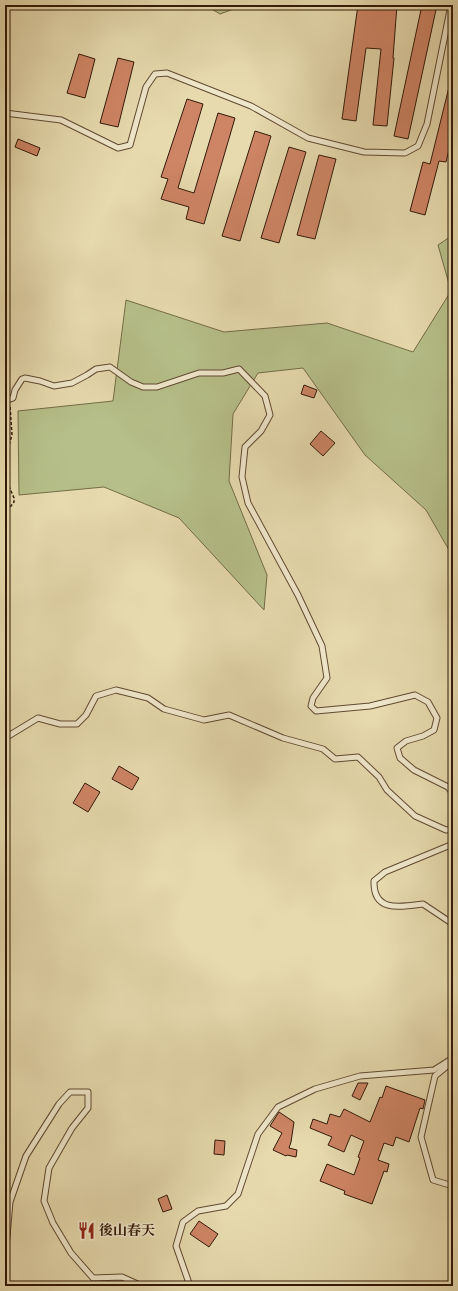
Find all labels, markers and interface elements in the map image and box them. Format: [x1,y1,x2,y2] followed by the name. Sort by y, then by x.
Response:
[76,1220,96,1240] restaurant icon: 後山春天
[99,1221,155,1240] place label: 後山春天

